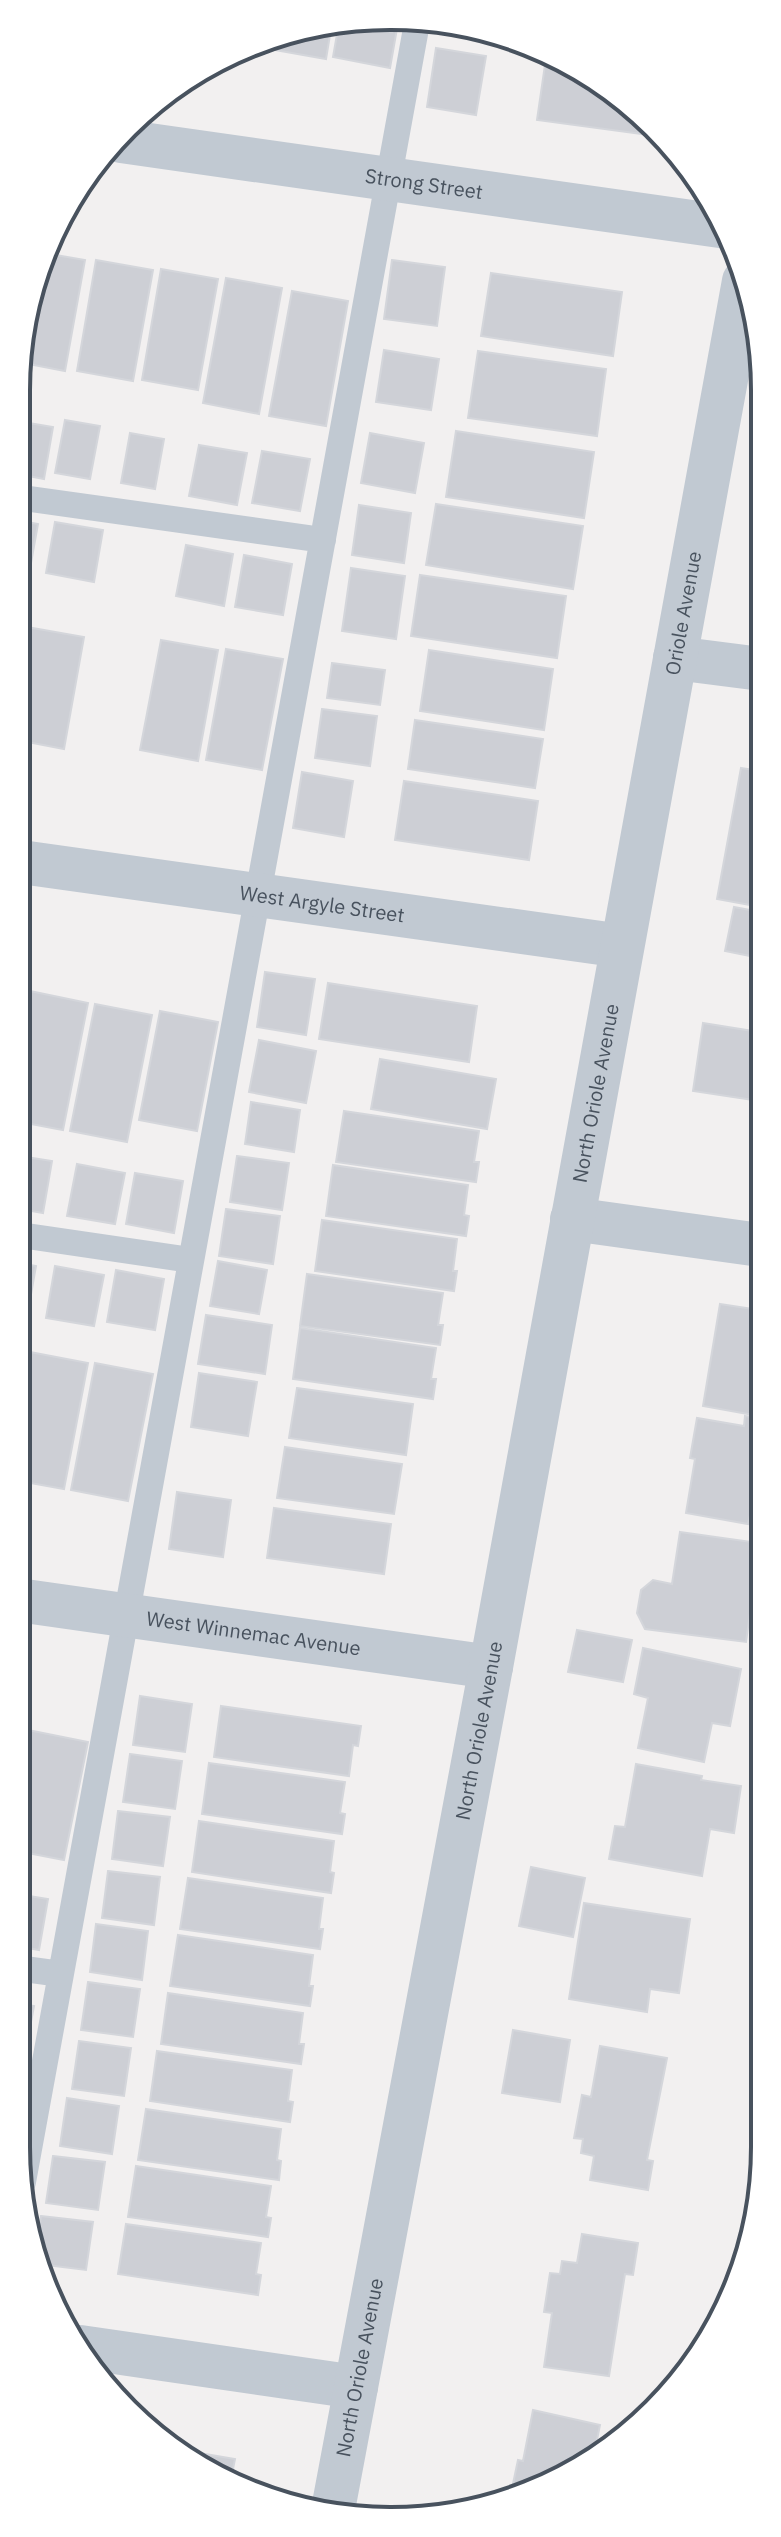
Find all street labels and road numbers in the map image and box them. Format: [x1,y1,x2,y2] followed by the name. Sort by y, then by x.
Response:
[363,162,485,205] street label: Strong Street
[658,549,707,677] street label: Oriole Avenue
[238,879,406,928] street label: West Argyle Street
[566,1001,625,1185] street label: North Oriole Avenue
[145,1604,363,1661] street label: West Winnemac Avenue
[449,1639,508,1822] street label: North Oriole Avenue
[329,2276,389,2459] street label: North Oriole Avenue

